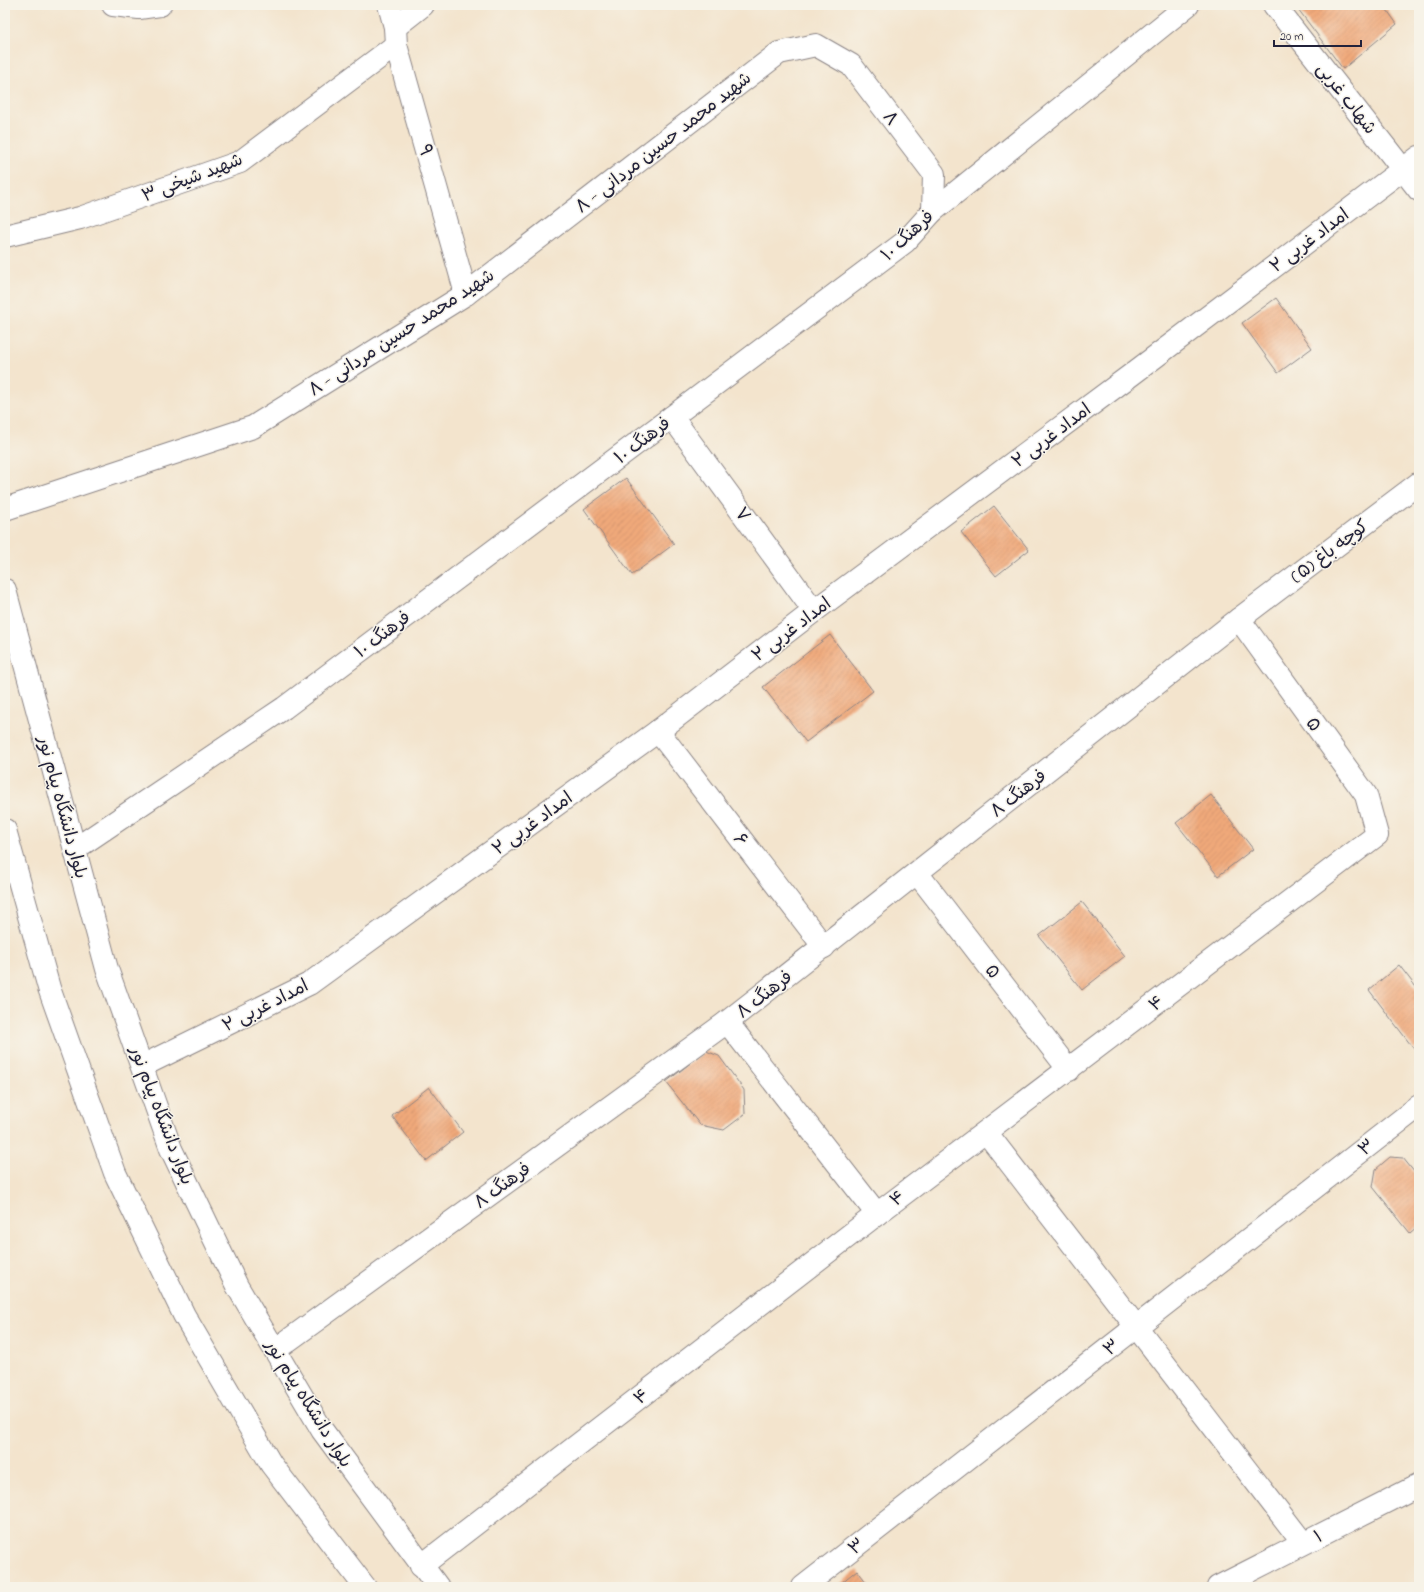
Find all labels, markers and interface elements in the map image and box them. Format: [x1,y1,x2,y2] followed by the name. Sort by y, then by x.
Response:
[1274,22,1361,48] scale bar
[1280,28,1303,46] text: 20 m
[1309,58,1382,141] street label: شهاب غربی
[571,66,758,221] street label: شهید محمد حسین مردانی - ۸
[875,106,904,132] street label: ۸
[410,142,438,160] street label: ۹
[138,148,247,210] street label: شهید شیخی ۳
[1265,203,1356,280] street label: امداد غربی ۲
[876,205,941,268] street label: فرهنگ ۱۰
[304,264,500,404] street label: شهید محمد حسین مردانی - ۸
[1007,398,1098,475] street label: امداد غربی ۲
[610,412,677,471] street label: فرهنگ ۱۰
[727,502,756,528] street label: ۷
[1286,514,1375,591] street label: کوچه باغ (۵)
[747,592,838,669] street label: امداد غربی ۲
[350,606,417,665] street label: فرهنگ ۱۰
[1298,712,1327,738] street label: ۵
[29,732,93,882] street label: بلوار دانشگاه پیام نور
[986,764,1053,825] street label: فرهنگ ۸
[488,787,579,863] street label: امداد غربی ۲
[726,828,753,853] street label: ۶
[977,959,1006,985] street label: ۵
[732,965,799,1026] street label: فرهنگ ۸
[218,974,314,1040] street label: امداد غربی ۲
[1144,990,1170,1019] street label: ۴
[121,1041,199,1189] street label: بلوار دانشگاه پیام نور
[1353,1134,1381,1163] street label: ۳
[469,1157,537,1216] street label: فرهنگ ۸
[885,1185,911,1214] street label: ۴
[257,1334,357,1473] street label: بلوار دانشگاه پیام نور
[1098,1334,1126,1363] street label: ۳
[629,1383,656,1412] street label: ۴
[1310,1525,1328,1551] street label: ۱
[843,1533,871,1562] street label: ۳

